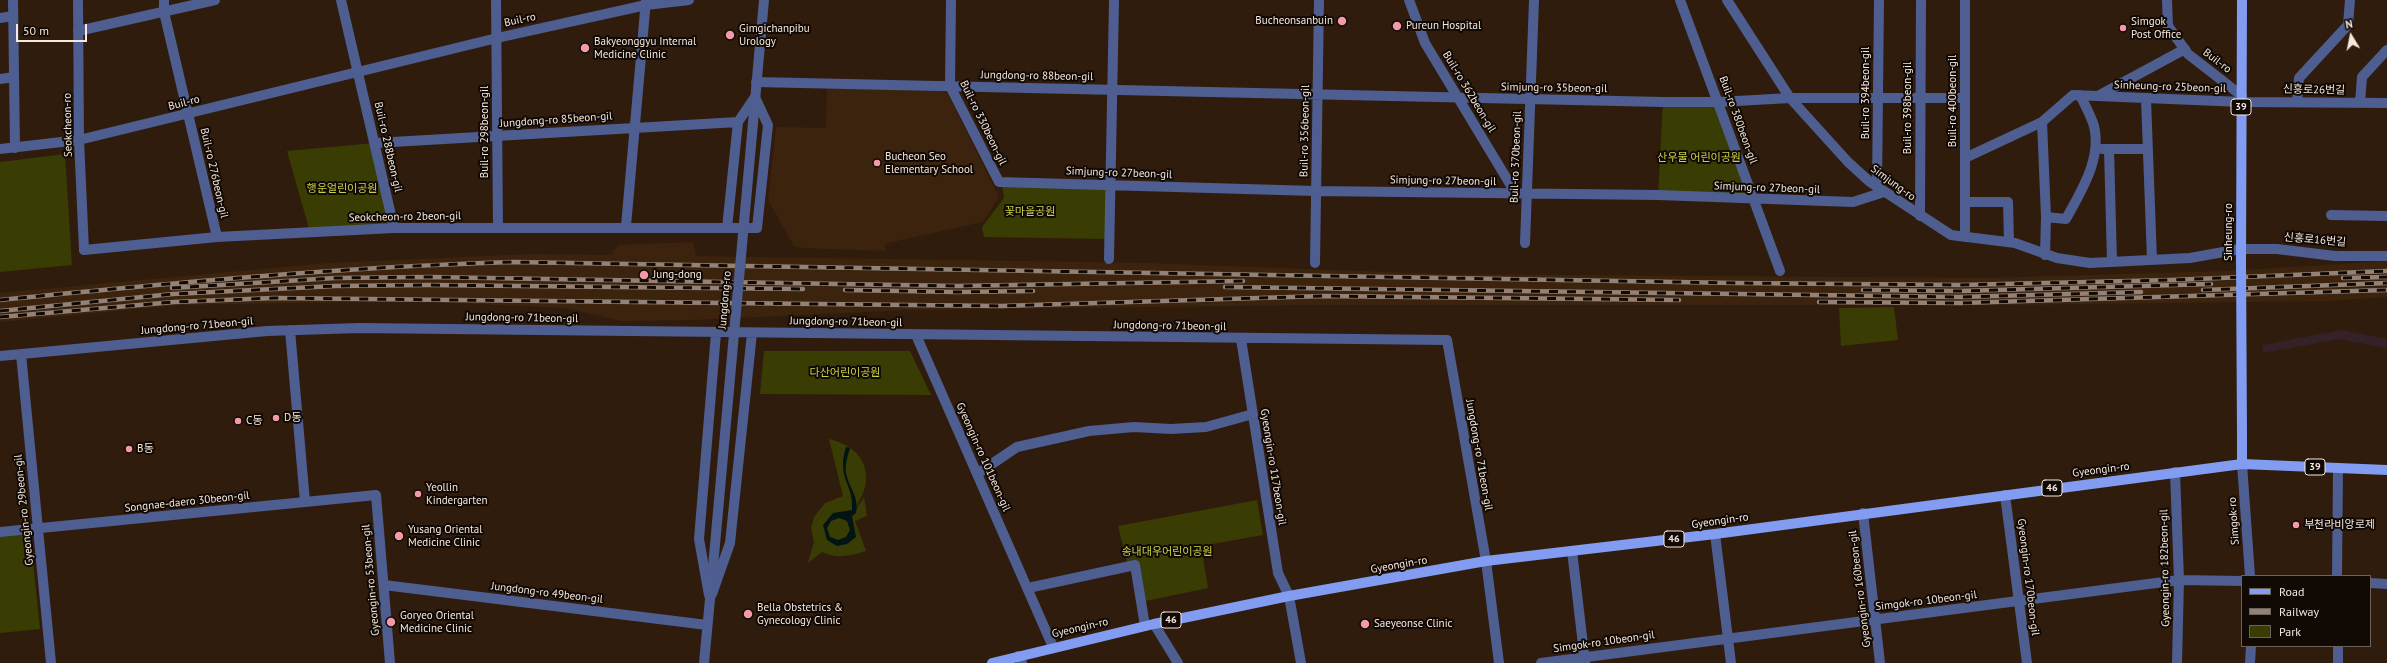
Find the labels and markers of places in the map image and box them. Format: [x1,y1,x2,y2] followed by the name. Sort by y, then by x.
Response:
[1255,14,1333,28] place label: Bucheonsanbuin
[1336,15,1348,27] marker: Bucheonsanbuin
[2131,15,2181,41] place label: Simgok Post Office
[1406,19,1481,33] place label: Pureun Hospital
[1391,20,1403,32] marker: Pureun Hospital
[739,22,810,48] place label: Gimgichanpibu Urology
[2118,23,2128,33] marker: Simgok Post Office
[724,29,736,41] marker: Gimgichanpibu Urology
[594,35,696,61] place label: Bakyeonggyu Internal Medicine Clinic
[579,42,591,54] marker: Bakyeonggyu Internal Medicine Clinic
[885,150,973,176] place label: Bucheon Seo Elementary School
[872,158,882,168] marker: Bucheon Seo Elementary School
[653,268,702,282] place label: Jung-dong
[638,269,650,281] marker: Jung-dong
[284,411,301,425] place label: D동
[271,413,281,423] marker: D동
[246,414,262,428] place label: C동
[233,416,243,426] marker: C동
[137,442,154,456] place label: B동
[124,444,134,454] marker: B동
[426,481,488,507] place label: Yeollin Kindergarten
[413,489,423,499] marker: Yeollin Kindergarten
[2304,518,2375,532] place label: 부천라비앙로제
[2291,520,2301,530] marker: 부천라비앙로제
[408,523,482,549] place label: Yusang Oriental Medicine Clinic
[393,530,405,542] marker: Yusang Oriental Medicine Clinic
[757,601,843,627] place label: Bella Obstetrics & Gynecology Clinic
[742,608,754,620] marker: Bella Obstetrics & Gynecology Clinic
[400,609,474,635] place label: Goryeo Oriental Medicine Clinic
[385,616,397,628] marker: Goryeo Oriental Medicine Clinic
[1374,617,1453,631] place label: Saeyeonse Clinic
[1359,618,1371,630] marker: Saeyeonse Clinic

